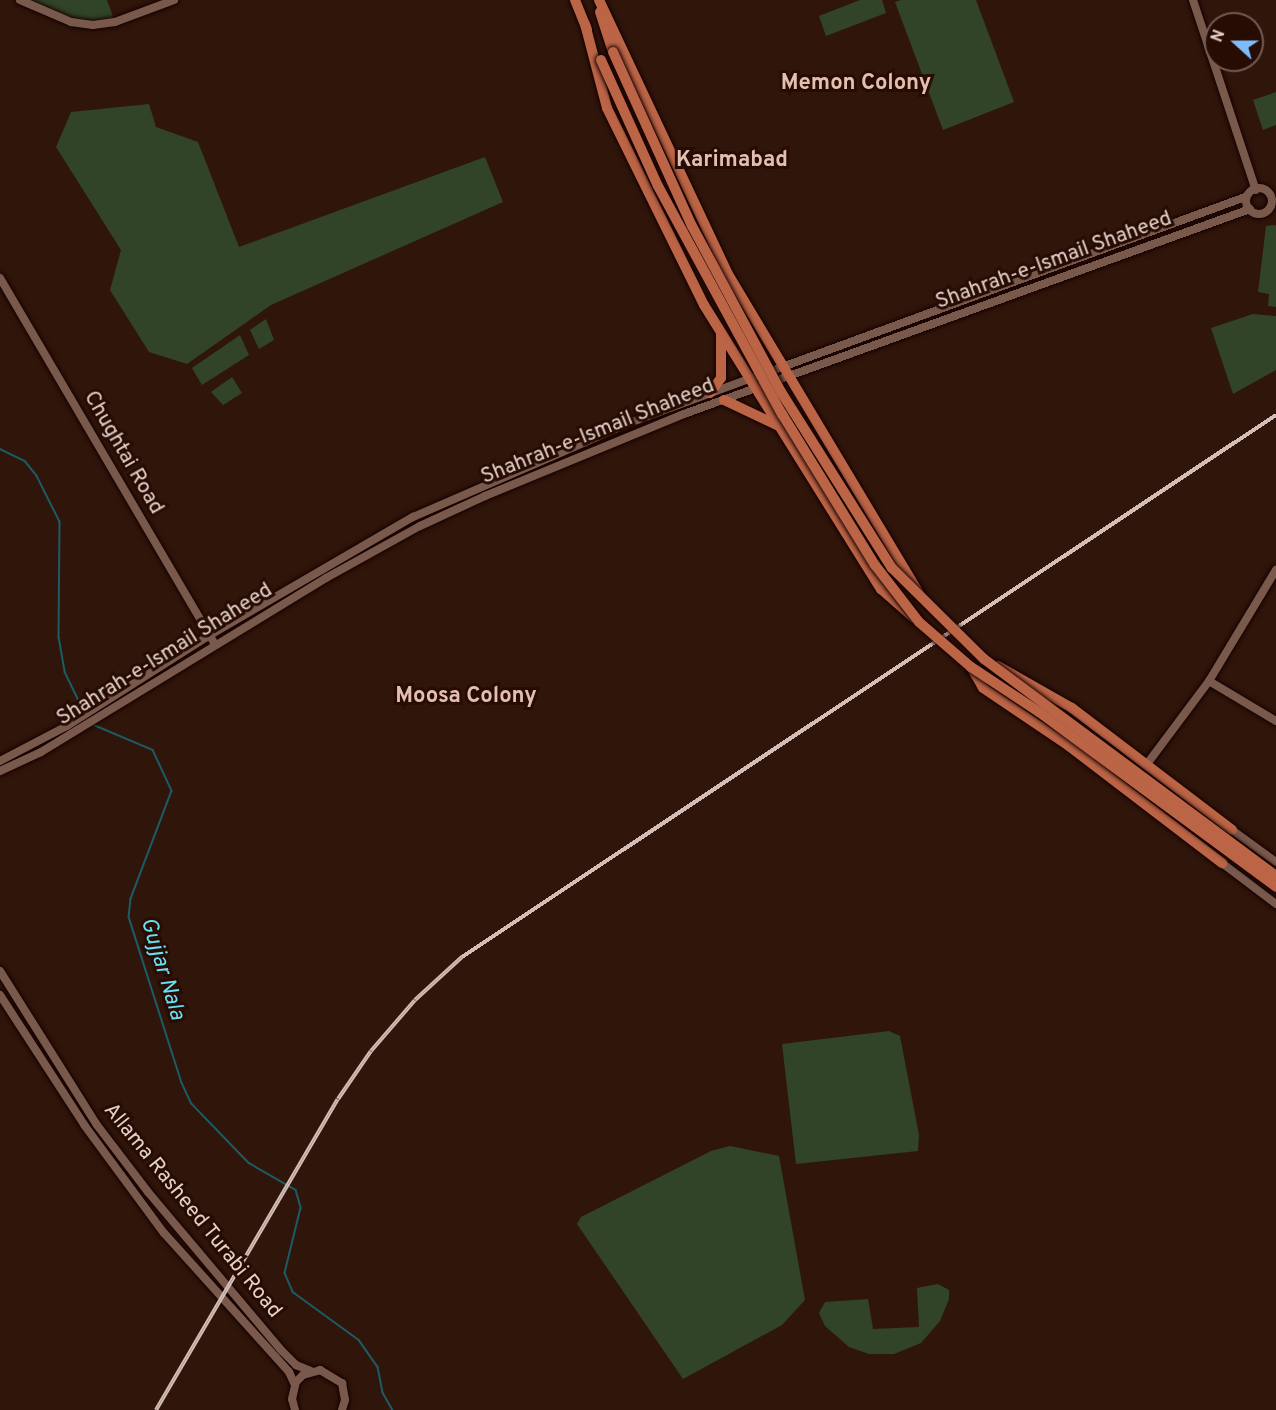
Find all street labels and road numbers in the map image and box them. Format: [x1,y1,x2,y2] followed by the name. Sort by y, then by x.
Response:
[933,207,1175,315] street label: Shahrah-e-Ismail Shaheed
[478,374,718,490] street label: Shahrah-e-Ismail Shaheed
[78,387,168,519] street label: Chughtai Road
[53,578,277,732] street label: Shahrah-e-Ismail Shaheed
[97,1098,287,1324] street label: Allama Rasheed Turabi Road

